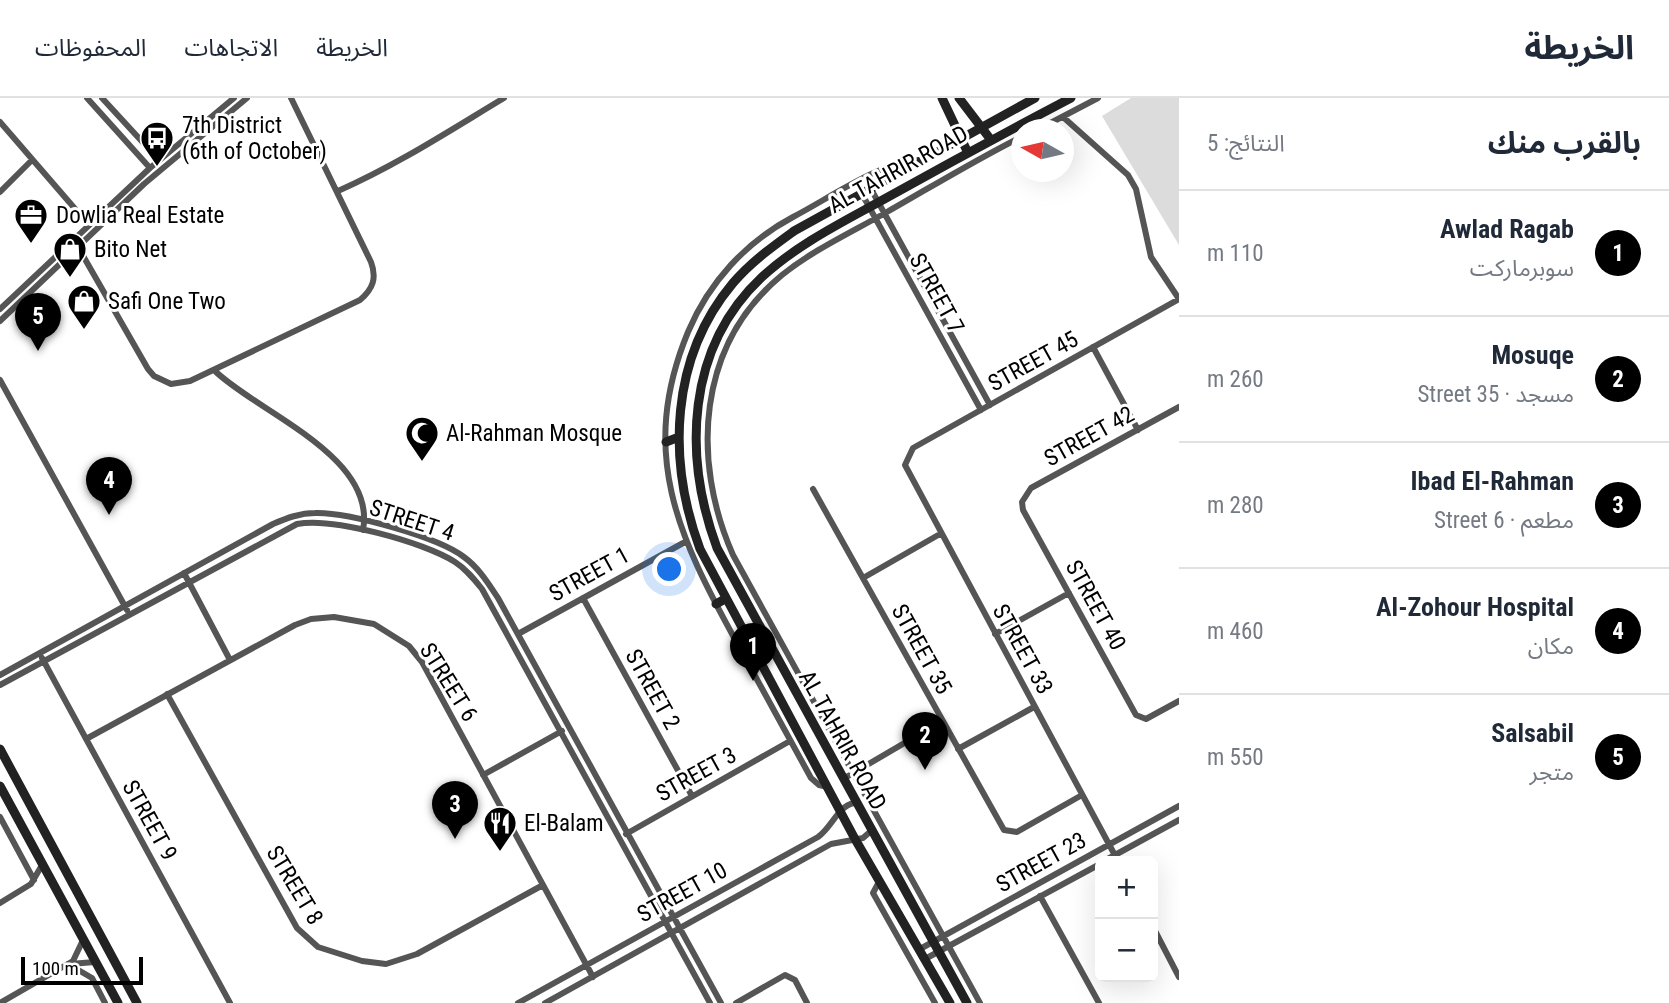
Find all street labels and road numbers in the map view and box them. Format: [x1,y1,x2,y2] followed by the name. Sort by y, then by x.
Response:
[824,120,973,219] street label: AL TAHRIR ROAD
[904,248,970,338] street label: STREET 7
[984,326,1083,397] street label: STREET 45
[1040,401,1139,472] street label: STREET 42
[366,494,458,547] street label: STREET 4
[544,541,634,607] street label: STREET 1
[1060,556,1131,655] street label: STREET 40
[886,600,957,699] street label: STREET 35
[987,600,1058,699] street label: STREET 33
[414,638,483,726] street label: STREET 6
[620,644,686,734] street label: STREET 2
[793,666,892,815] street label: AL TAHRIR ROAD
[651,741,741,807] street label: STREET 3
[117,775,183,865] street label: STREET 9
[992,827,1091,898] street label: STREET 23
[261,841,329,930] street label: STREET 8
[633,857,732,928] street label: STREET 10

